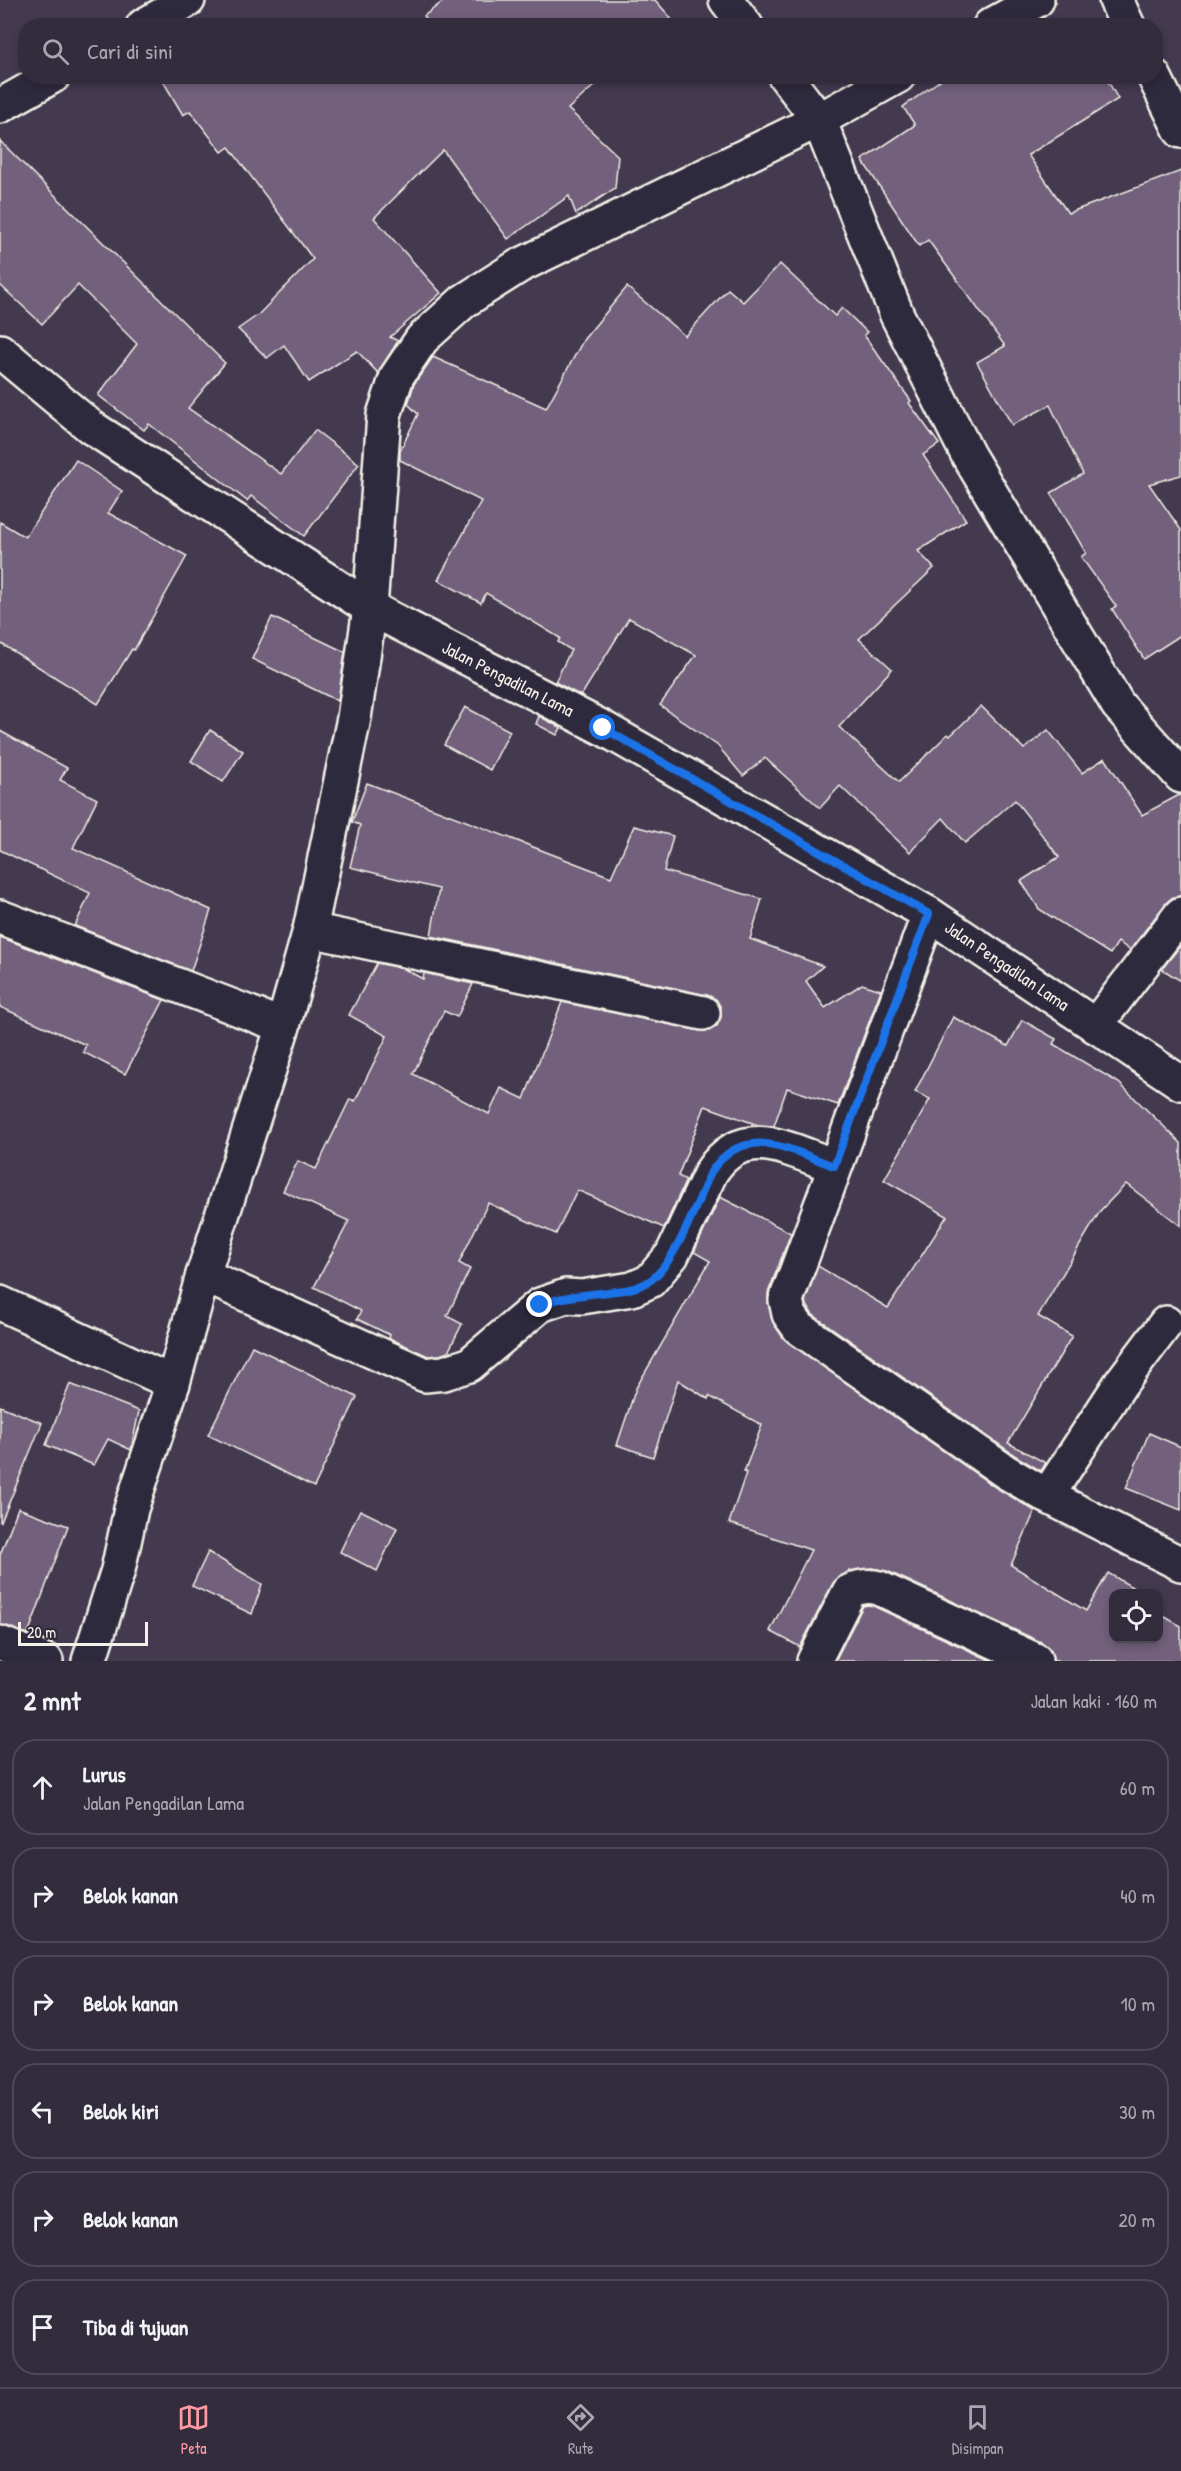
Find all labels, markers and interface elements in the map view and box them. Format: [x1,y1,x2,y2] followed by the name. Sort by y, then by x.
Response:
[18,18,1163,84] search box
[39,35,72,68] icon: search
[87,36,173,66] text: Cari di sini
[438,634,579,723] street label: Jalan Pengadilan Lama
[589,714,615,740] route start
[940,915,1074,1017] street label: Jalan Pengadilan Lama
[526,1291,552,1317] route end
[1109,1589,1163,1643] map controls
[1109,1589,1163,1643] button: locate
[18,1619,148,1646] scale bar
[27,1621,56,1643] text: 20 m
[24,1683,81,1718] text: 2 mnt
[1030,1687,1157,1714] text: Jalan kaki · 160 m
[83,1759,126,1789] text: Lurus
[26,1771,59,1804] icon: ahead
[1120,1774,1155,1801] text: 60 m
[83,1789,244,1816] text: Jalan Pengadilan Lama
[26,1879,59,1912] icon: right
[83,1880,178,1910] text: Belok kanan
[1120,1882,1155,1909] text: 40 m
[26,1987,59,2020] icon: right
[83,1988,178,2018] text: Belok kanan
[1121,1990,1155,2017] text: 10 m
[26,2095,59,2128] icon: left
[83,2096,159,2126] text: Belok kiri
[1119,2098,1155,2125] text: 30 m
[26,2203,59,2236] icon: right
[83,2204,178,2234] text: Belok kanan
[1118,2206,1155,2233] text: 20 m
[26,2311,59,2344] icon: arrive
[83,2312,188,2342] text: Tiba di tujuan
[177,2401,210,2459] tab: Peta
[564,2401,597,2459] tab: Rute
[952,2401,1004,2459] tab: Disimpan

